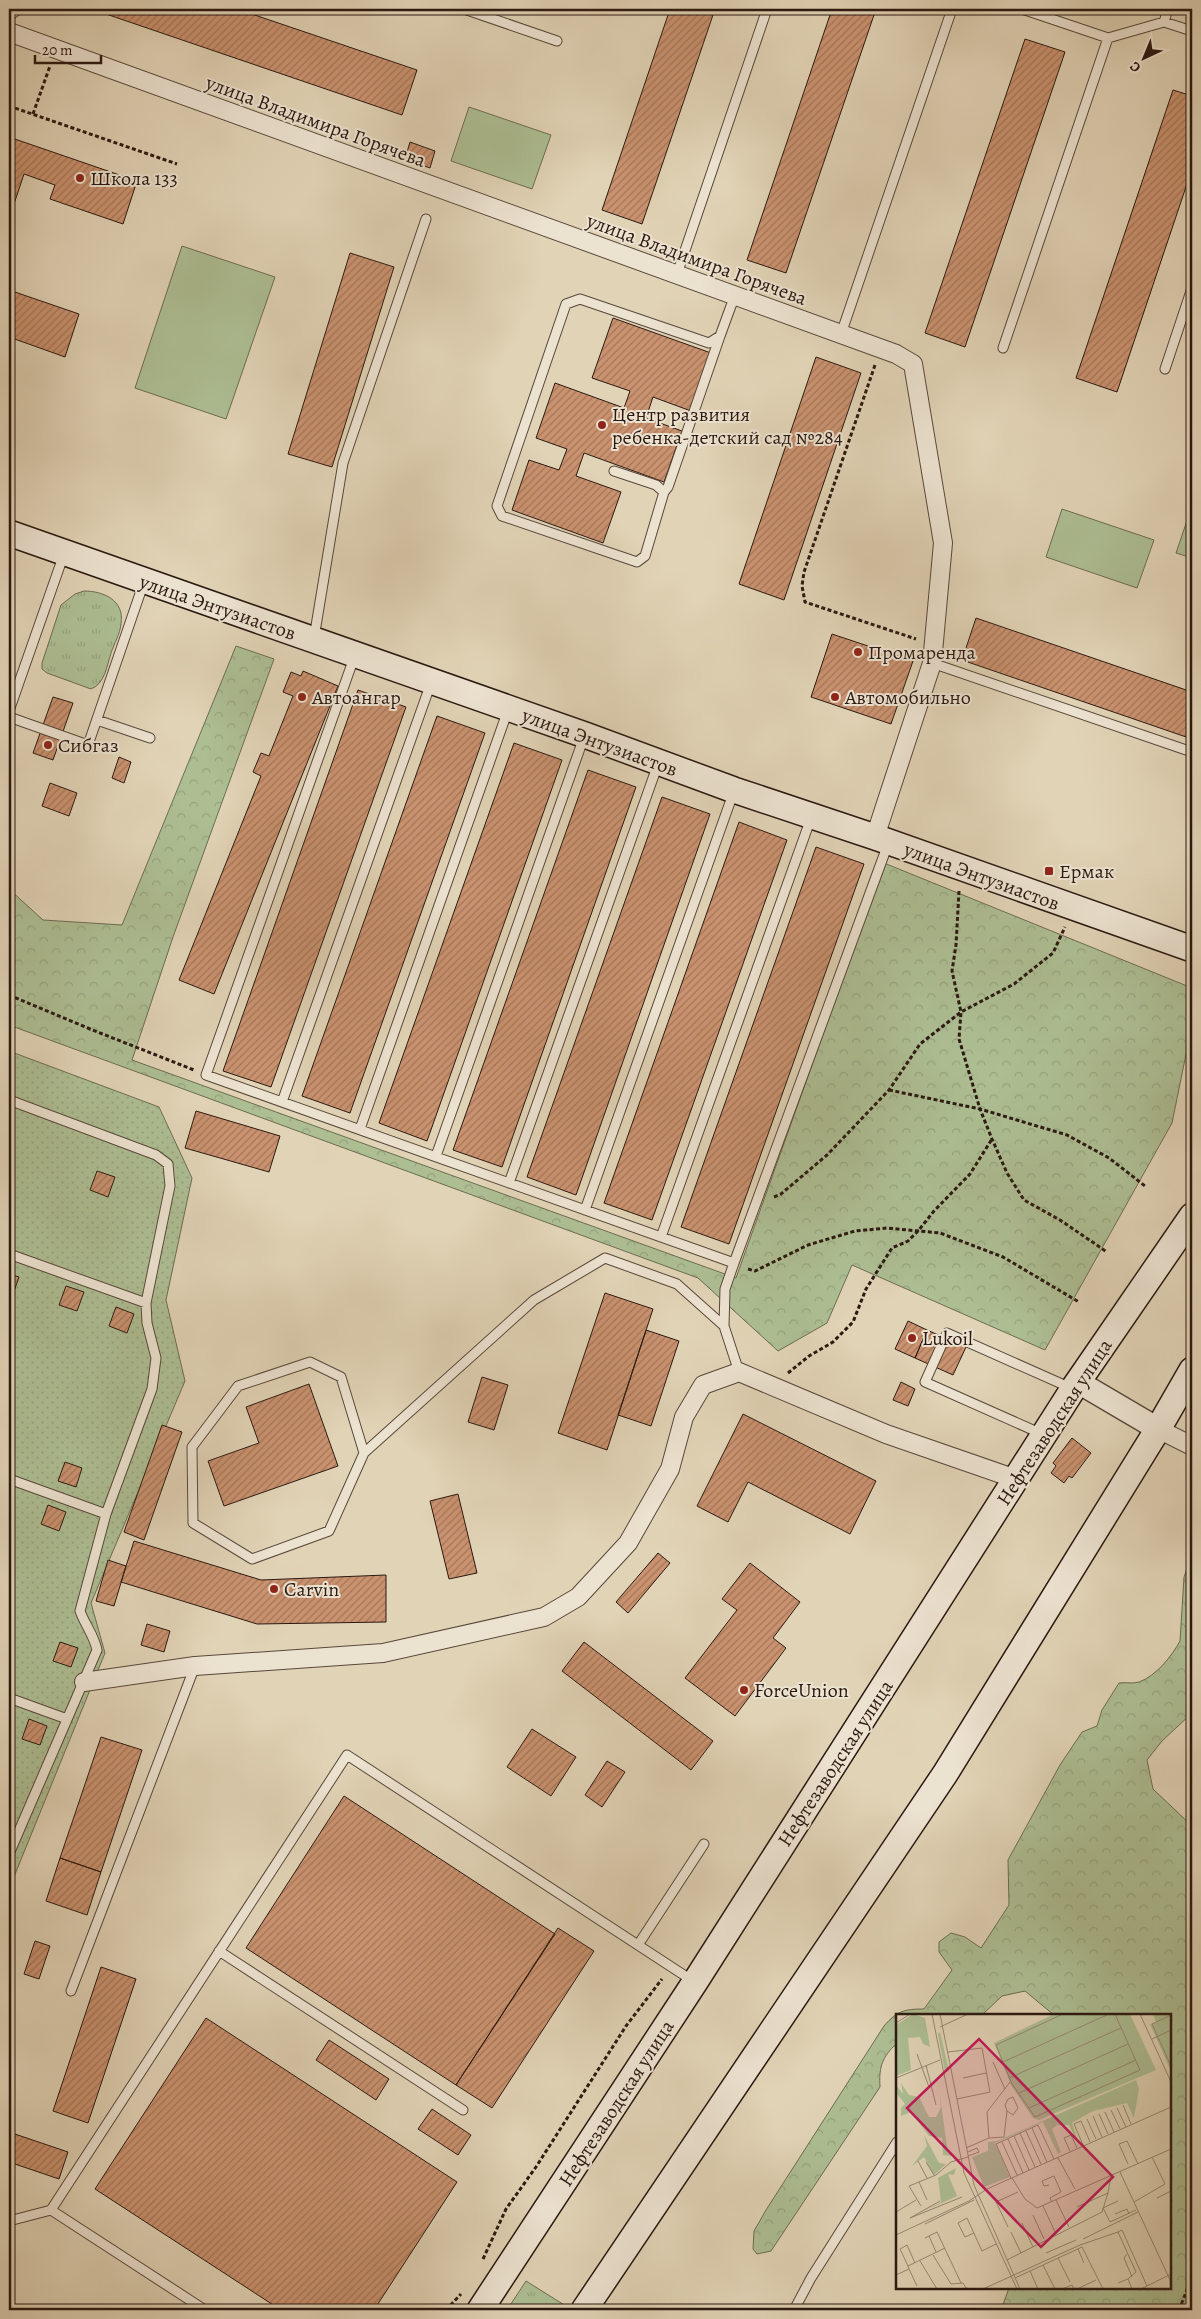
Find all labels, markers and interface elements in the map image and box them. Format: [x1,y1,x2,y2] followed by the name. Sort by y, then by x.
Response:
[35,32,101,64] scale bar
[1118,32,1168,82] north arrow
[42,40,73,60] text: 20 m
[1125,57,1145,77] text: С
[201,69,430,174] street label: улица Владимира Горячева
[90,165,178,192] place label: Школа 133
[74,172,86,184] marker: Школа 133
[582,207,811,312] street label: улица Владимира Горячева
[612,401,843,451] place label: Центр развития ребенка-детский сад №284
[596,419,608,431] marker: Центр развития ребенка-детский сад №284
[135,568,300,647] street label: улица Энтузиастов
[868,639,977,666] place label: Промаренда
[852,646,864,658] marker: Промаренда
[311,684,401,711] place label: Автоангар
[844,684,971,711] place label: Автомобильно
[296,691,308,703] marker: Автоангар
[829,691,841,703] marker: Автомобильно
[517,701,681,783] street label: улица Энтузиастов
[58,732,118,759] place label: Сибгаз
[42,739,54,751] marker: Сибгаз
[899,835,1063,917] street label: улица Энтузиастов
[1059,858,1114,885] place label: Ермак
[1043,865,1055,877] marker: Ермак
[922,1325,973,1352] place label: Lukoil
[906,1332,918,1344] marker: Lukoil
[990,1333,1119,1511] street label: Нефтезаводская улица
[284,1576,339,1603] place label: Carvin
[268,1583,280,1595] marker: Carvin
[771,1674,900,1852] street label: Нефтезаводская улица
[754,1677,849,1704] place label: ForceUnion
[738,1684,750,1696] marker: ForceUnion
[552,2014,681,2192] street label: Нефтезаводская улица
[896,2014,1171,2289] inset map

